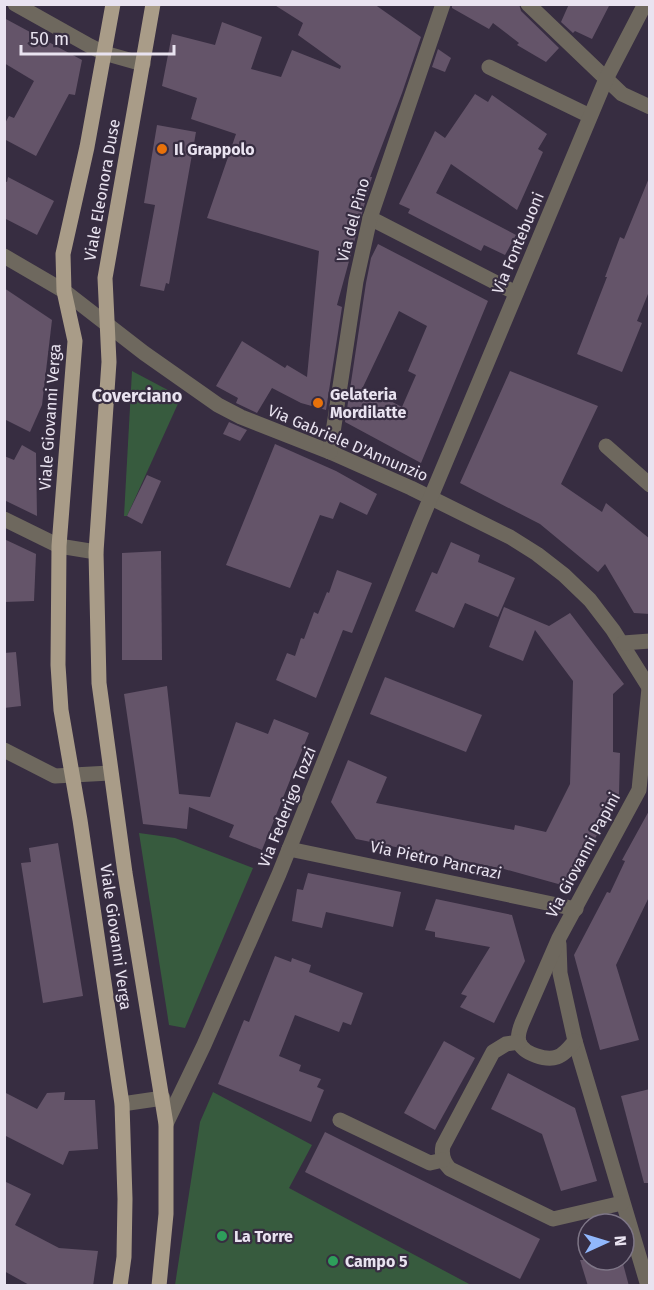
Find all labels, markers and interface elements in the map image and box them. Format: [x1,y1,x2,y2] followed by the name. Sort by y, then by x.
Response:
[21,18,174,56] scale bar
[30,28,69,50] text: 50 m
[80,118,124,262] street label: Viale Eleonora Duse
[174,140,255,159] place label: Il Grappolo
[155,142,169,156] marker: Il Grappolo
[333,176,373,264] street label: Via del Pino
[488,189,548,297] street label: Via Fontebuoni
[35,343,65,491] street label: Viale Giovanni Verga
[92,385,182,407] district label: Coverciano
[330,385,406,422] place label: Gelateria Mordilatte
[311,396,325,410] marker: Gelateria Mordilatte
[265,401,431,485] street label: Via Gabriele D'Annunzio
[254,744,320,870] street label: Via Federigo Tozzi
[542,789,624,921] street label: Via Giovanni Papini
[369,837,503,883] street label: Via Pietro Pancrazi
[96,863,136,1011] street label: Viale Giovanni Verga
[576,1212,636,1272] north arrow
[234,1227,293,1246] place label: La Torre
[215,1229,229,1243] marker: La Torre
[611,1235,630,1247] text: N
[345,1252,408,1271] place label: Campo 5
[326,1254,340,1268] marker: Campo 5

